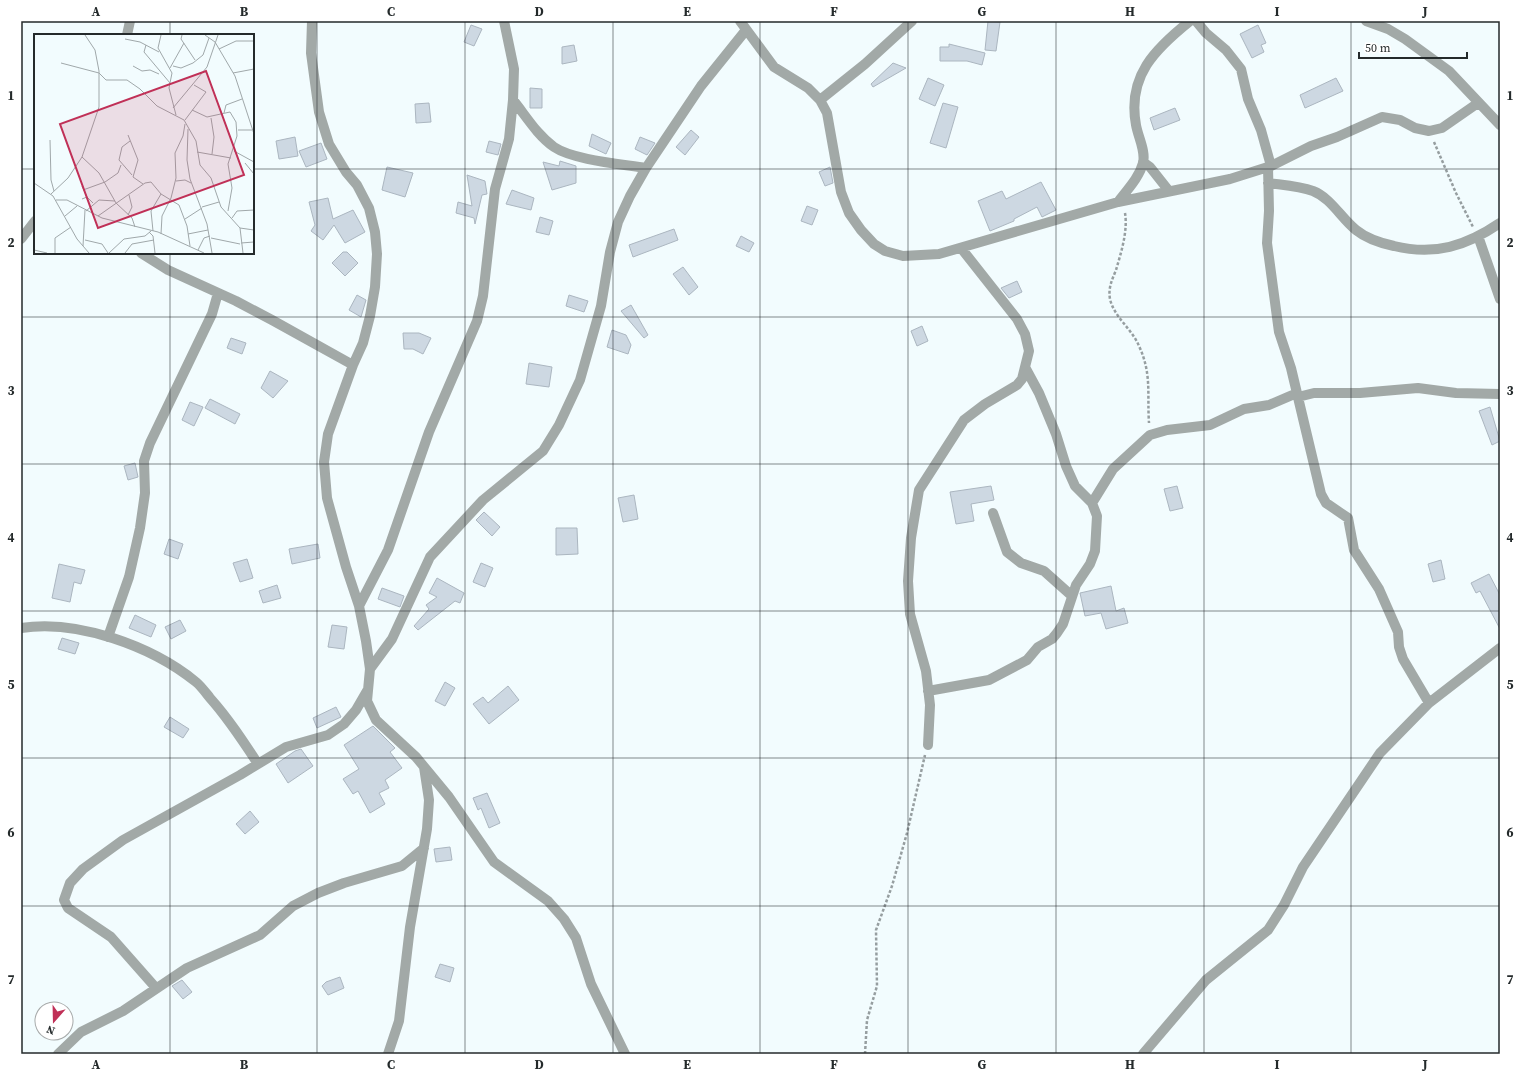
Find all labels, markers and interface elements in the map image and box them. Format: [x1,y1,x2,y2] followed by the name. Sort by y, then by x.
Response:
[92,3,101,20] text: A
[240,3,249,20] text: B
[387,3,395,20] text: C
[534,3,544,20] text: D
[683,3,691,20] text: E
[830,3,838,20] text: F
[978,3,987,20] text: G
[1125,3,1135,20] text: H
[1274,3,1280,20] text: I
[1421,3,1428,20] text: J
[34,34,254,254] inset map
[1359,34,1467,60] scale bar
[1365,40,1391,56] text: 50 m
[7,87,15,104] text: 1
[1506,87,1514,104] text: 1
[7,234,15,251] text: 2
[1506,234,1514,251] text: 2
[7,382,15,399] text: 3
[1506,382,1514,399] text: 3
[7,529,15,546] text: 4
[1506,529,1514,546] text: 4
[7,676,15,693] text: 5
[1506,676,1514,693] text: 5
[7,824,15,841] text: 6
[1506,824,1514,841] text: 6
[7,971,15,988] text: 7
[1506,971,1514,988] text: 7
[34,1001,74,1041] north arrow
[44,1022,57,1038] text: N
[92,1056,101,1073] text: A
[240,1056,249,1073] text: B
[387,1056,395,1073] text: C
[534,1056,544,1073] text: D
[683,1056,691,1073] text: E
[830,1056,838,1073] text: F
[978,1056,987,1073] text: G
[1125,1056,1135,1073] text: H
[1274,1056,1280,1073] text: I
[1421,1056,1428,1073] text: J

